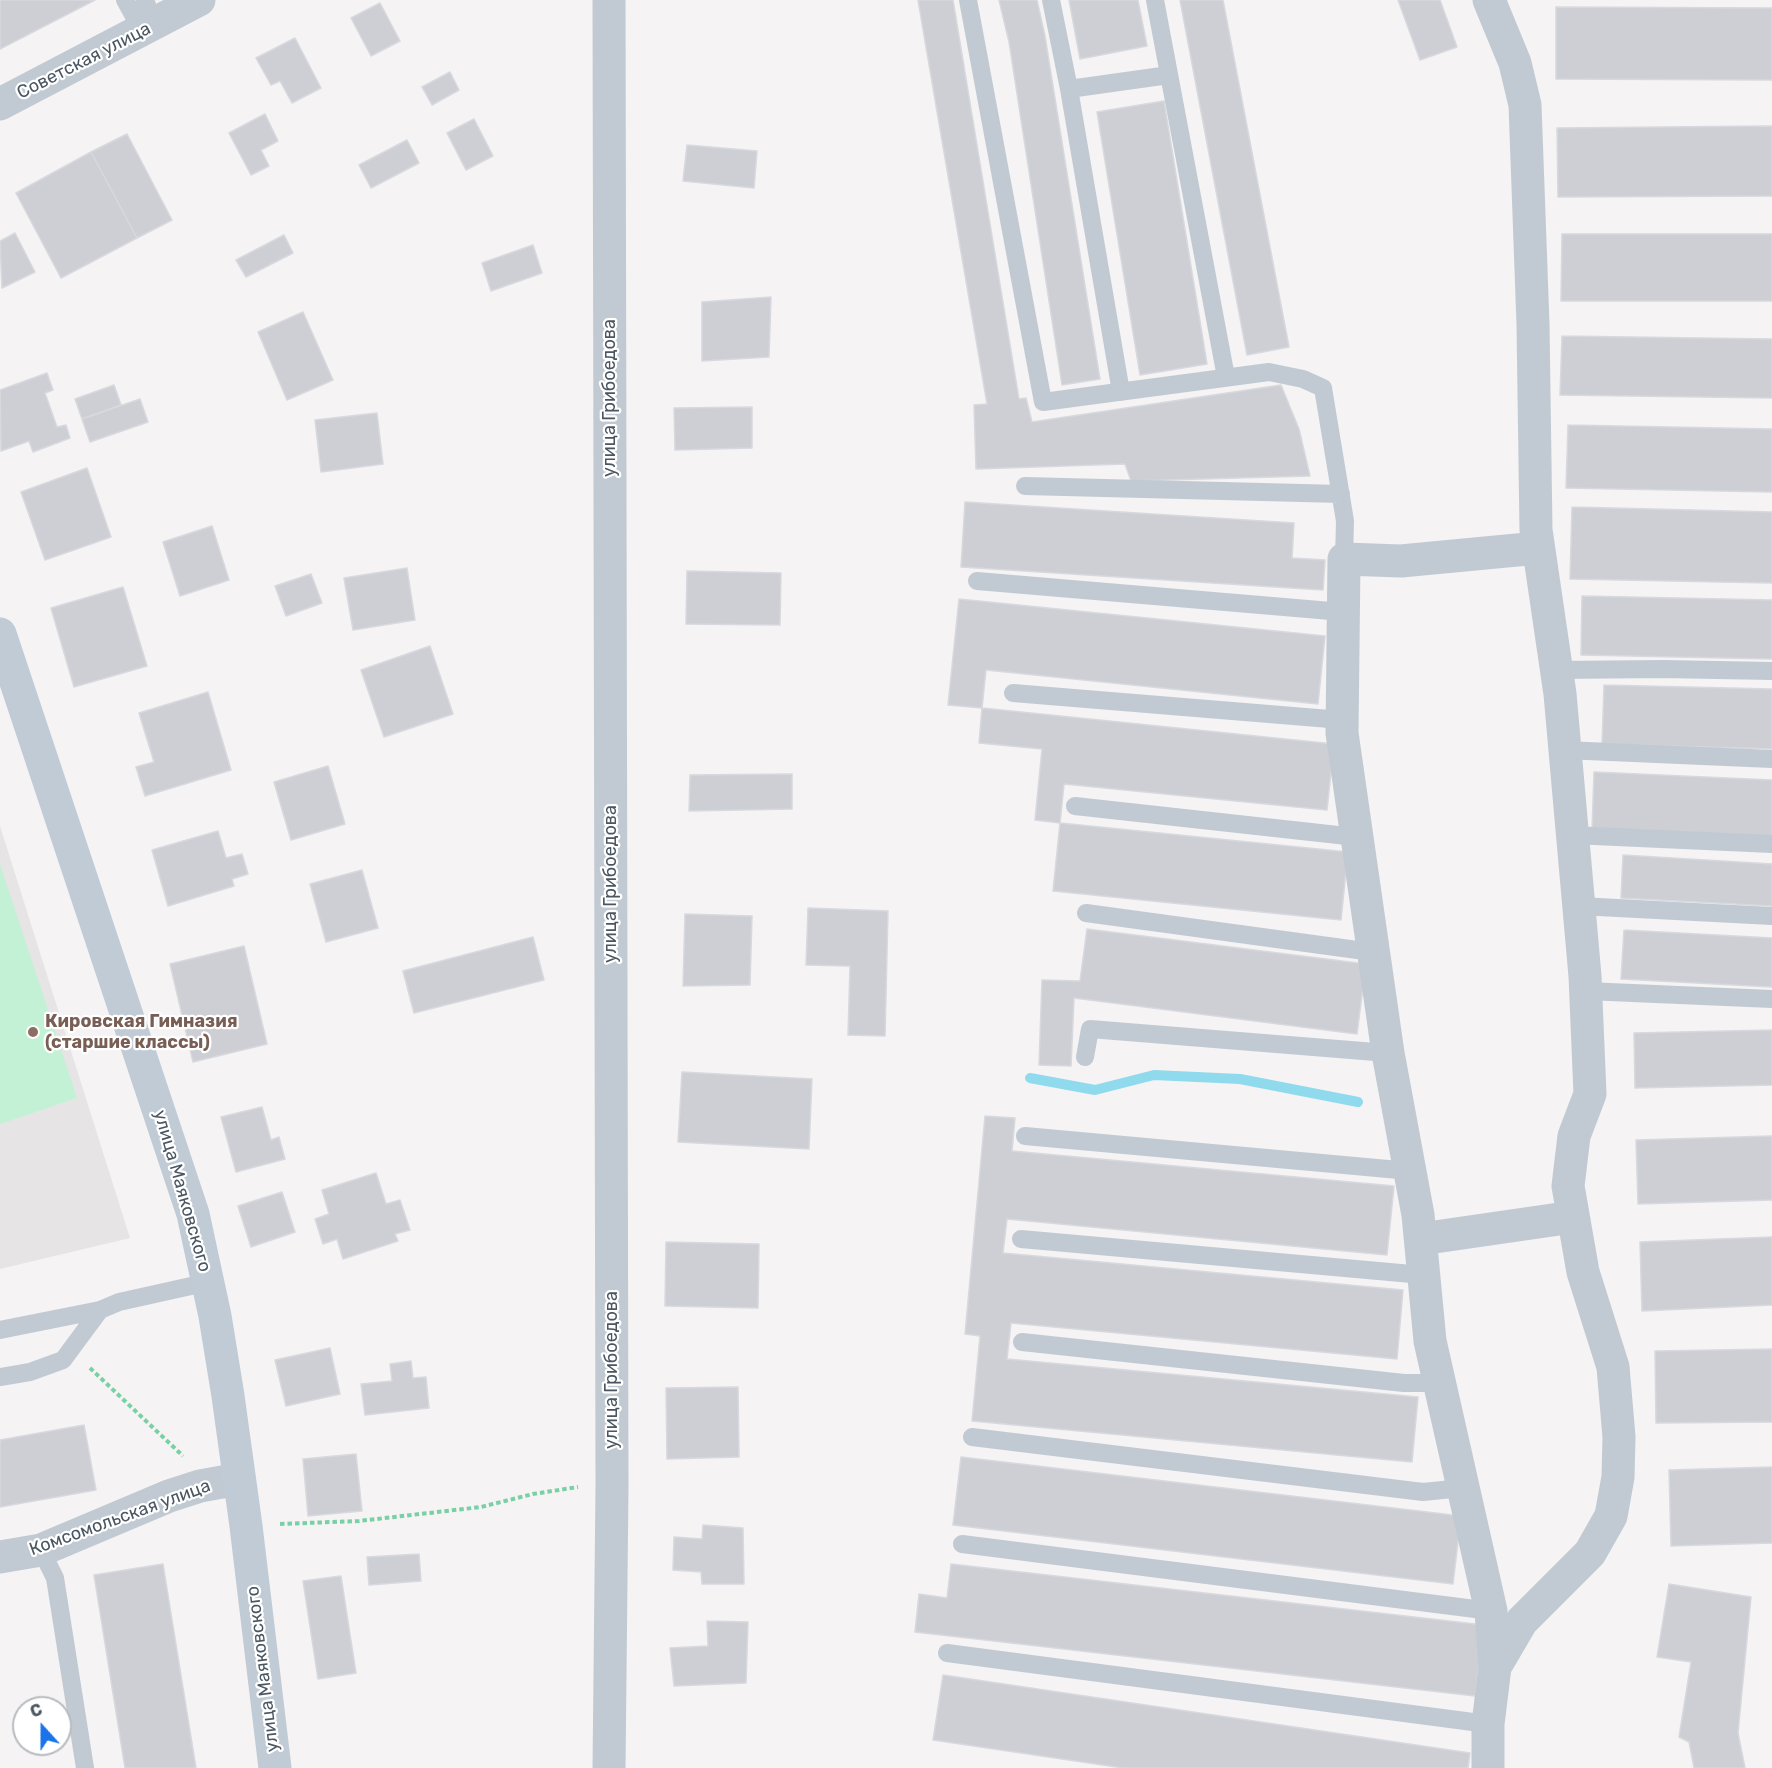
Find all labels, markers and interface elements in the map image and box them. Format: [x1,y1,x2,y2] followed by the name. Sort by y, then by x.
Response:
[14,18,154,104] street label: Советская улица
[599,319,621,477] street label: улица Грибоедова
[600,805,622,963] street label: улица Грибоедова
[45,1011,238,1054] place label: Кировская Гимназия (старшие классы)
[26,1025,40,1039] marker: Кировская Гимназия (старшие классы)
[149,1108,215,1274] street label: улица Маяковского
[601,1291,623,1449] street label: улица Грибоедова
[26,1475,214,1561] street label: Комсомольская улица
[242,1585,284,1753] street label: улица Маяковского
[12,1696,72,1756] north arrow
[27,1700,45,1721] text: С

